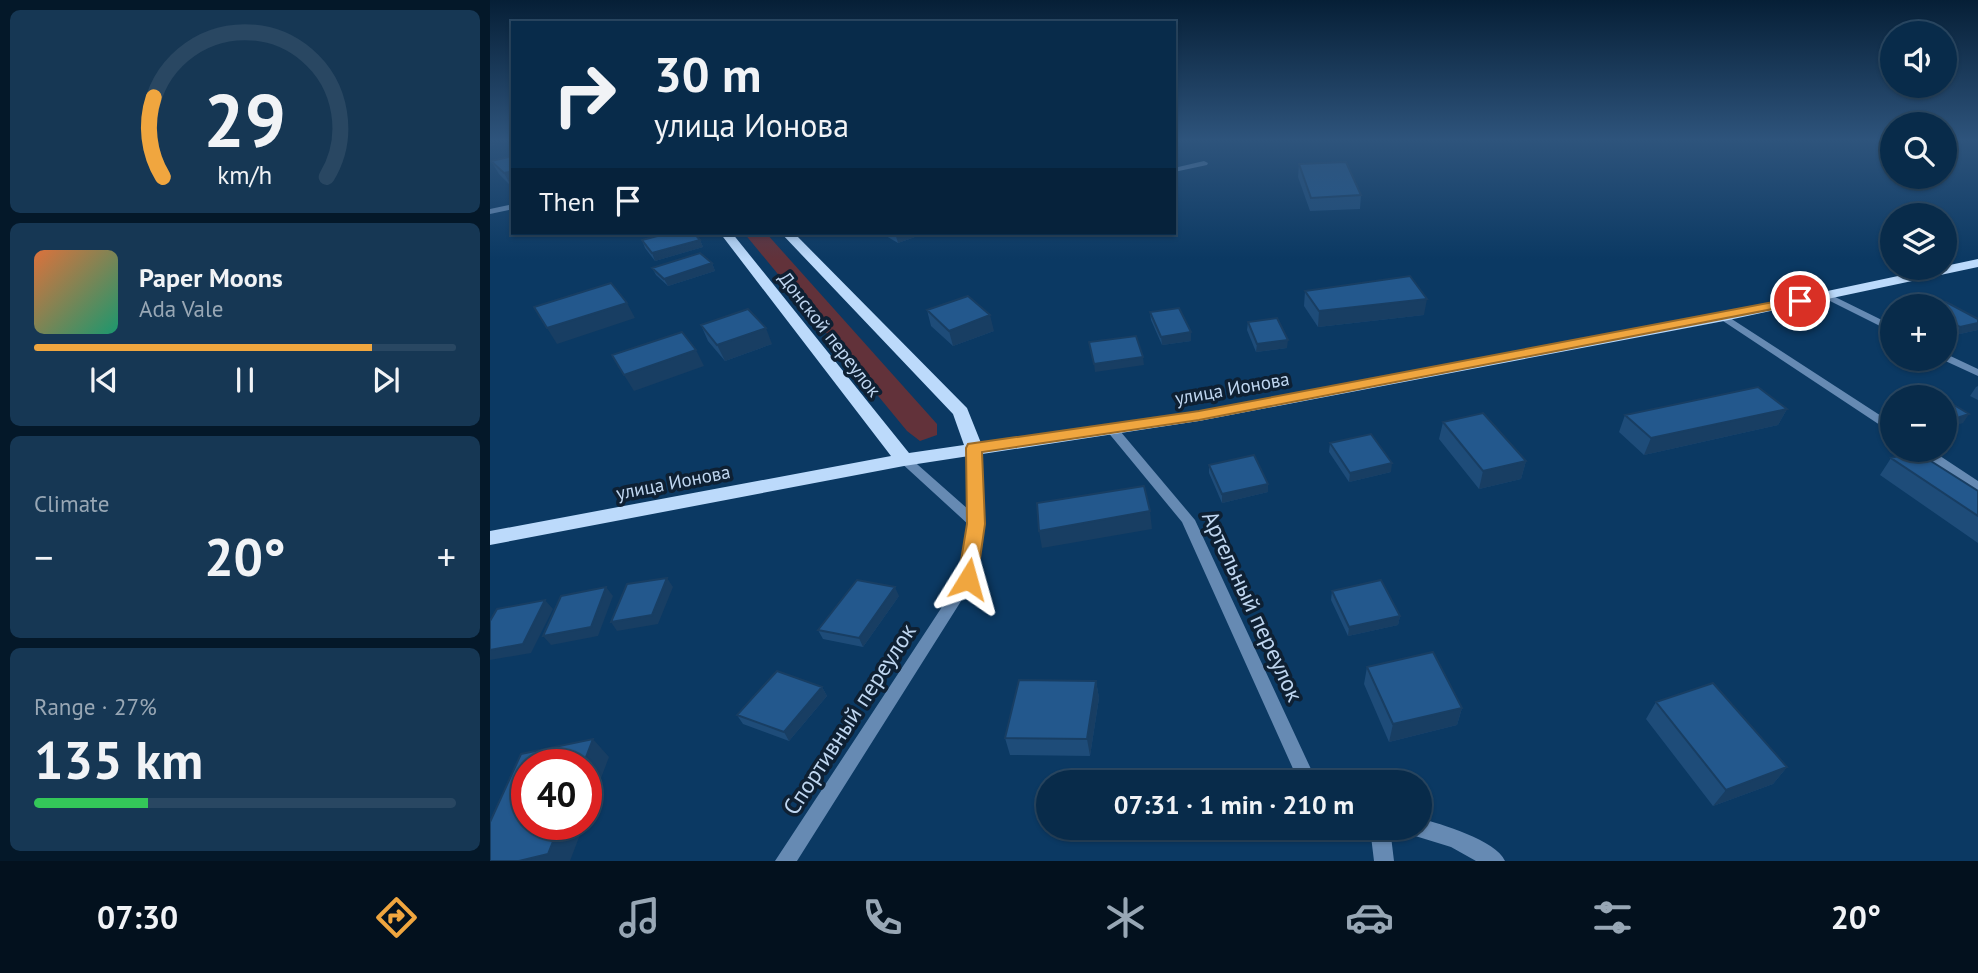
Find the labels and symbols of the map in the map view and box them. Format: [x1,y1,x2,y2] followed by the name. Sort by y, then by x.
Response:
[774,266,886,402] street label: Донской переулок
[1770,271,1830,331] pin
[1173,366,1291,410] street label: улица Ионова
[614,459,732,505] street label: улица Ионова
[1196,506,1310,706] street label: Артельный переулок
[931,542,1005,616] position arrow
[776,618,922,820] street label: Спортивный переулок
[511,749,602,840] speed limit sign: 40

